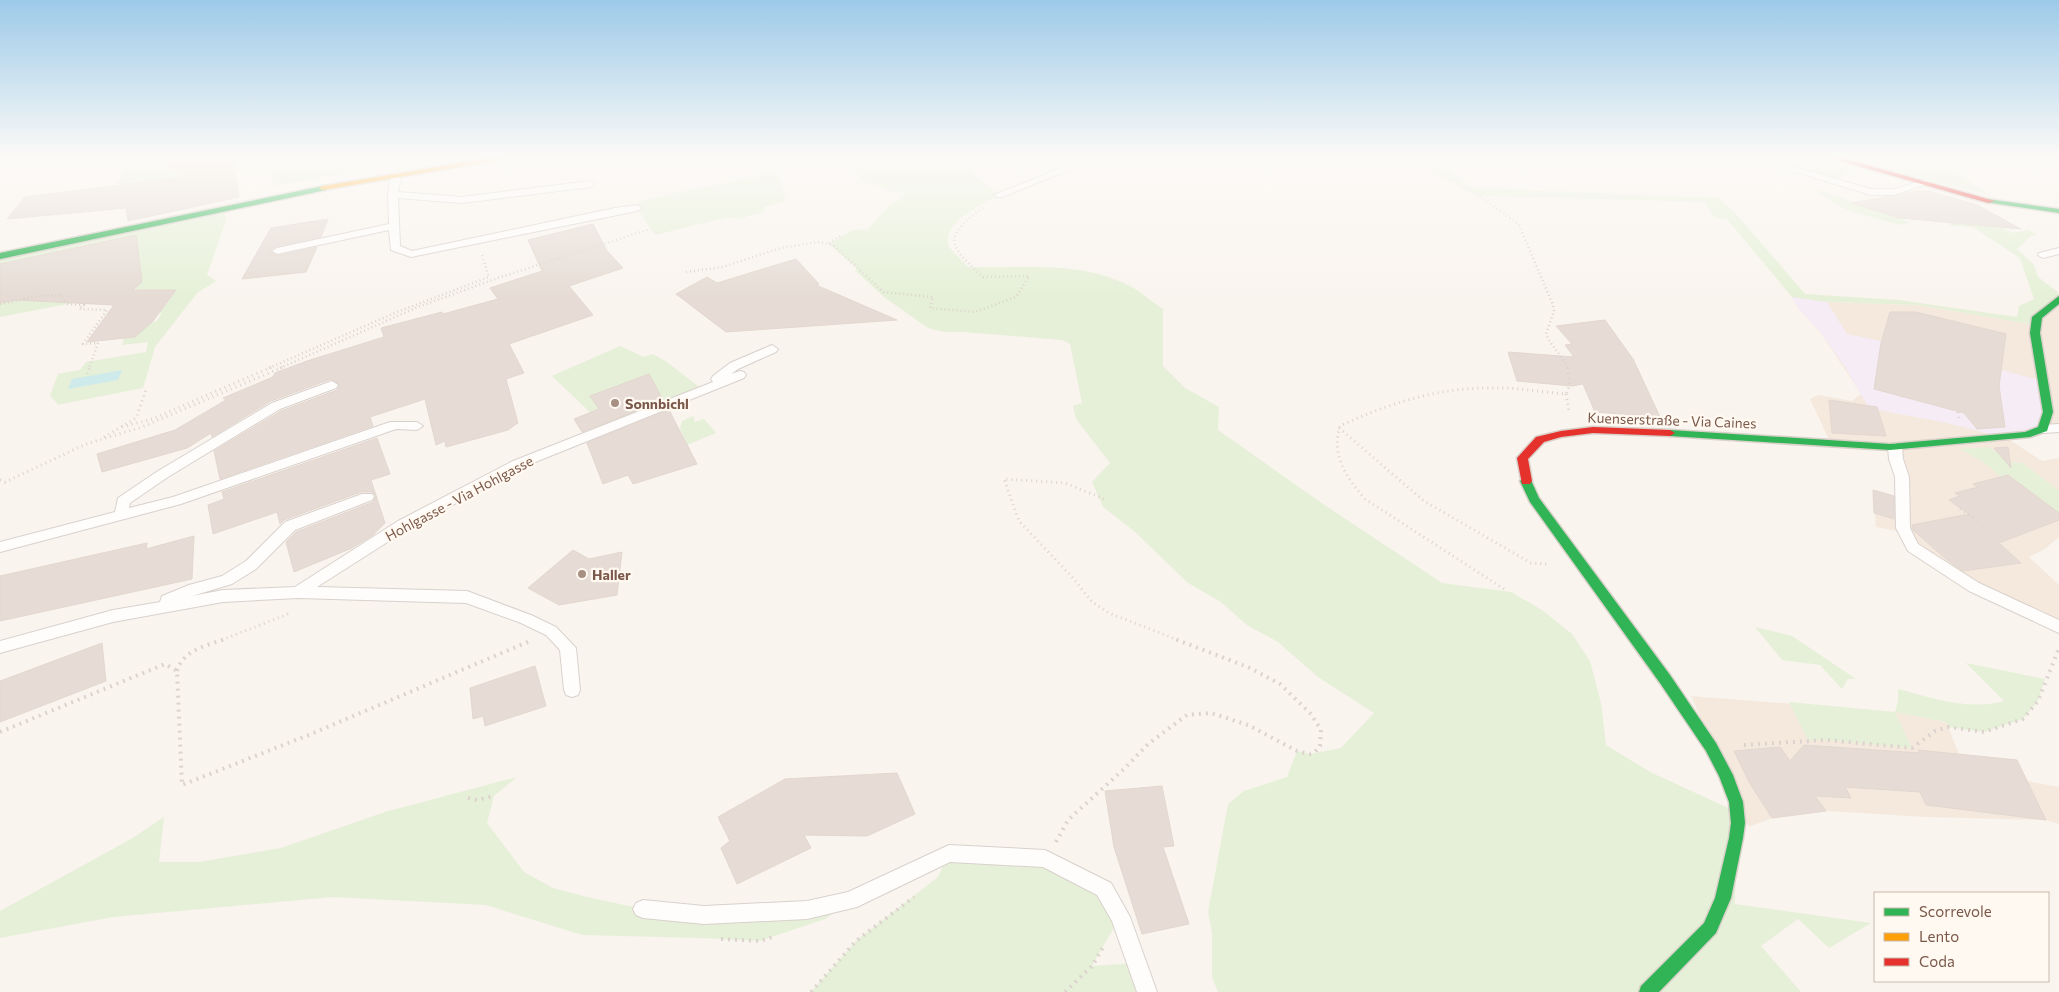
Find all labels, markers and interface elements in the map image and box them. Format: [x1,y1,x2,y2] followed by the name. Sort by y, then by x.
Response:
[625,395,689,412] place label: Sonnbichl
[609,397,621,409] marker: Sonnbichl
[1587,409,1757,431] street label: Kuenserstraße - Via Caines
[382,452,536,544] street label: Hohlgasse - Via Hohlgasse
[592,566,631,583] place label: Haller
[576,568,588,580] marker: Haller
[1874,892,2049,982] legend
[1919,902,1992,920] text: Scorrevole
[1919,927,1959,945] text: Lento
[1919,952,1955,970] text: Coda

